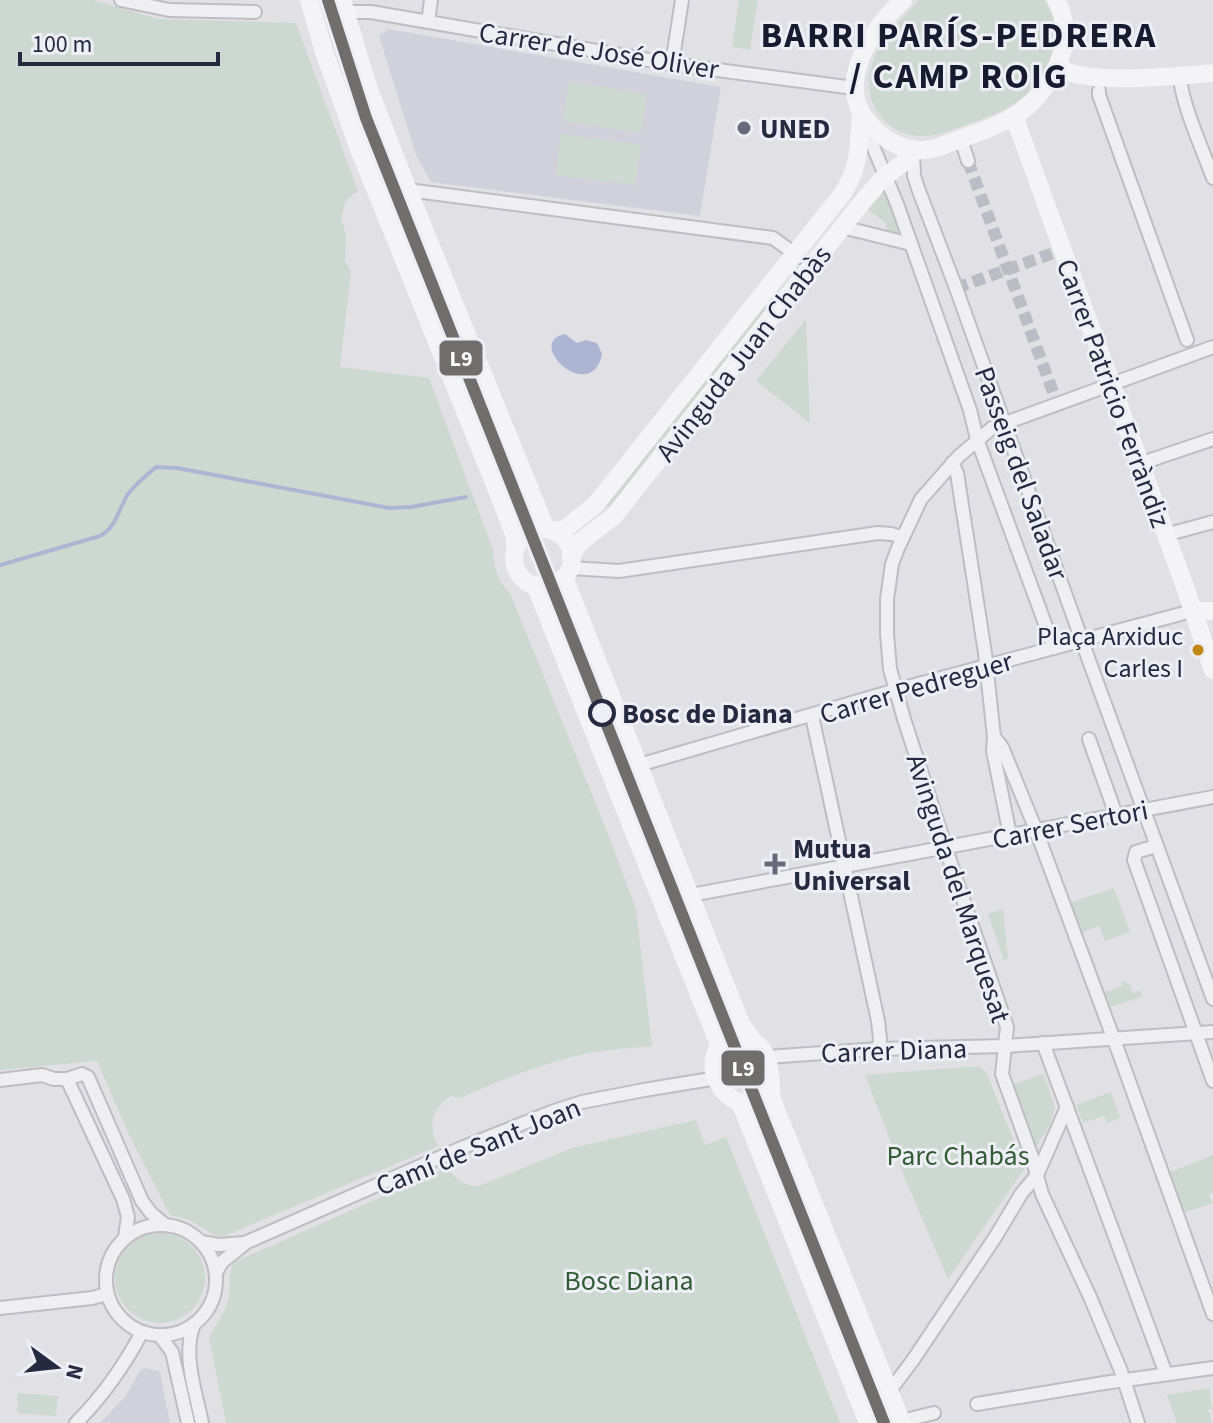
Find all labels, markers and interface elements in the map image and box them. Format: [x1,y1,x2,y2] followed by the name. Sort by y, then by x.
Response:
[761,10,1157,102] district label: BARRI PARÍS-PEDRERA / CAMP ROIG
[476,12,722,90] street label: Carrer de José Oliver
[20,16,218,66] scale bar
[32,27,92,62] text: 100 m
[760,109,830,149] place label: UNED
[735,119,753,137] marker: UNED
[647,237,841,470] street label: Avinguda Juan Chabàs
[1046,253,1180,533] street label: Carrer Patricio Ferràndiz
[438,339,484,377] line badge: L9
[449,343,473,375] text: L9
[964,361,1078,586] street label: Passeig del Saladar
[1037,618,1183,687] place label: Plaça Arxiduc Carles I
[815,641,1018,735] street label: Carrer Pedreguer
[1190,642,1206,658] marker: Plaça Arxiduc Carles I
[622,694,793,734] place label: Bosc de Diana
[589,700,615,726] marker: Bosc de Diana
[896,749,1021,1028] street label: Avinguda del Marquesat
[989,790,1151,860] street label: Carrer Sertori
[793,829,910,901] place label: Mutua Universal
[764,853,786,875] marker: Mutua Universal
[820,1028,968,1074] street label: Carrer Diana
[720,1049,766,1087] line badge: L9
[731,1053,755,1085] text: L9
[370,1088,587,1206] street label: Camí de Sant Joan
[887,1136,1029,1176] park label: Parc Chabás
[564,1261,694,1301] park label: Bosc Diana
[16,1327,96,1407] north arrow
[57,1361,92,1383] text: N

